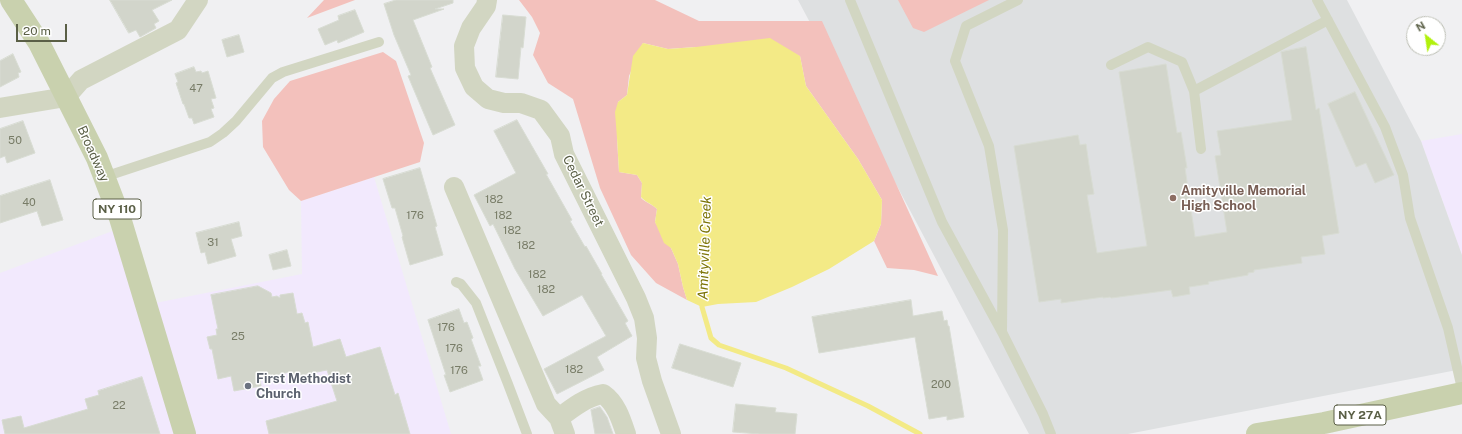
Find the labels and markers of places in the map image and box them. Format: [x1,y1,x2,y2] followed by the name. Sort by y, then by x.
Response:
[1181,183,1306,214] place label: Amityville Memorial High School
[1168,193,1178,203] marker: Amityville Memorial High School
[256,371,351,402] place label: First Methodist Church
[243,381,253,391] marker: First Methodist Church

